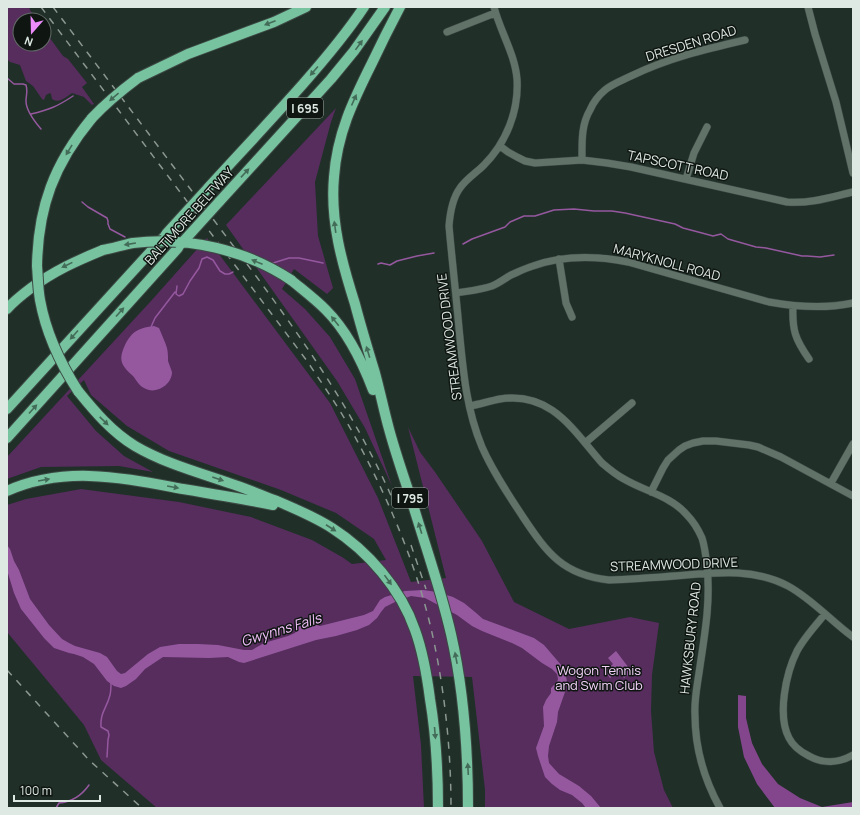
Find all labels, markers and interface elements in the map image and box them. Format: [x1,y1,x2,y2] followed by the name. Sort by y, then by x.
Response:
[12,12,52,52] north arrow
[264,21,276,27] one-way arrow
[643,21,739,65] street label: DRESDEN ROAD
[22,33,35,50] text: N
[355,39,363,50] one-way arrow
[310,65,319,76] one-way arrow
[109,92,119,101] one-way arrow
[351,94,357,105] one-way arrow
[287,98,323,118] road number: I 695
[65,144,72,156] one-way arrow
[626,146,730,185] street label: TAPSCOTT ROAD
[140,163,238,269] street label: BALTIMORE BELTWAY
[240,169,249,178] one-way arrow
[332,221,338,233] one-way arrow
[612,239,723,285] street label: MARYKNOLL ROAD
[124,241,136,247] one-way arrow
[250,258,262,264] one-way arrow
[61,262,73,268] one-way arrow
[432,272,466,402] street label: STREAMWOOD DRIVE
[115,307,125,317] one-way arrow
[331,315,340,326] one-way arrow
[70,331,79,340] one-way arrow
[365,346,371,358] one-way arrow
[29,404,38,414] one-way arrow
[99,416,109,425] one-way arrow
[213,476,225,482] one-way arrow
[38,477,50,483] one-way arrow
[167,484,179,490] one-way arrow
[392,488,428,508] road number: I 795
[417,522,423,534] one-way arrow
[325,524,337,531] one-way arrow
[610,553,738,575] street label: STREAMWOOD DRIVE
[383,574,392,585] one-way arrow
[675,581,705,695] street label: HAWKSBURY ROAD
[238,607,325,650] water label: Gwynns Falls
[452,652,458,664] one-way arrow
[555,661,643,694] park label: Wogon Tennis and Swim Club
[432,727,438,739] one-way arrow
[464,763,471,775] one-way arrow
[14,777,100,803] scale bar
[20,782,52,799] text: 100 m

